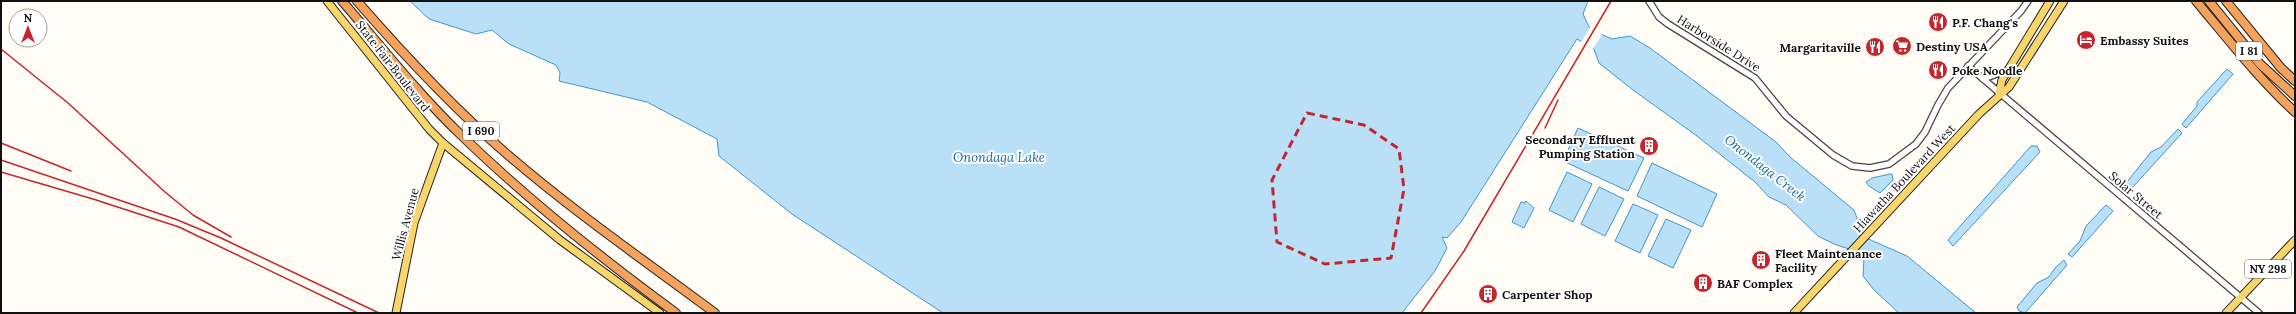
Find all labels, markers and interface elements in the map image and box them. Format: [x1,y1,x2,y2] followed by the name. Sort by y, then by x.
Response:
[8,8,48,48] north arrow
[24,11,33,25] text: N
[1674,11,1764,75] street label: Harborside Drive
[1927,11,1949,33] restaurant icon: P.F. Chang's
[1952,15,2018,30] place label: P.F. Chang's
[353,17,433,115] street label: State Fair Boulevard
[2075,29,2097,51] hotel icon: Embassy Suites
[2100,33,2189,48] place label: Embassy Suites
[1891,35,1913,57] supermarket icon: Destiny USA
[1864,36,1886,58] restaurant icon: Margaritaville
[1916,39,1988,54] place label: Destiny USA
[1780,40,1862,55] place label: Margaritaville
[2236,42,2262,60] road number: I 81
[1927,59,1949,81] restaurant icon: Poke Noodle
[1952,63,2023,78] place label: Poke Noodle
[1850,121,1958,235] street label: Hiawatha Boulevard West
[463,122,499,140] road number: I 690
[1721,131,1809,205] water label: Onondaga Creek
[1525,132,1636,161] place label: Secondary Effluent Pumping Station
[1638,135,1660,157] building icon: Secondary Effluent Pumping Station
[953,149,1045,166] water label: Onondaga Lake
[2106,168,2166,222] street label: Solar Street
[388,186,422,262] street label: Willis Avenue
[1775,246,1882,275] place label: Fleet Maintenance Facility
[1750,249,1772,271] building icon: Fleet Maintenance Facility
[2245,260,2291,278] road number: NY 298
[1692,272,1714,294] building icon: BAF Complex
[1717,276,1793,291] place label: BAF Complex
[1477,283,1499,305] building icon: Carpenter Shop
[1502,287,1592,302] place label: Carpenter Shop

